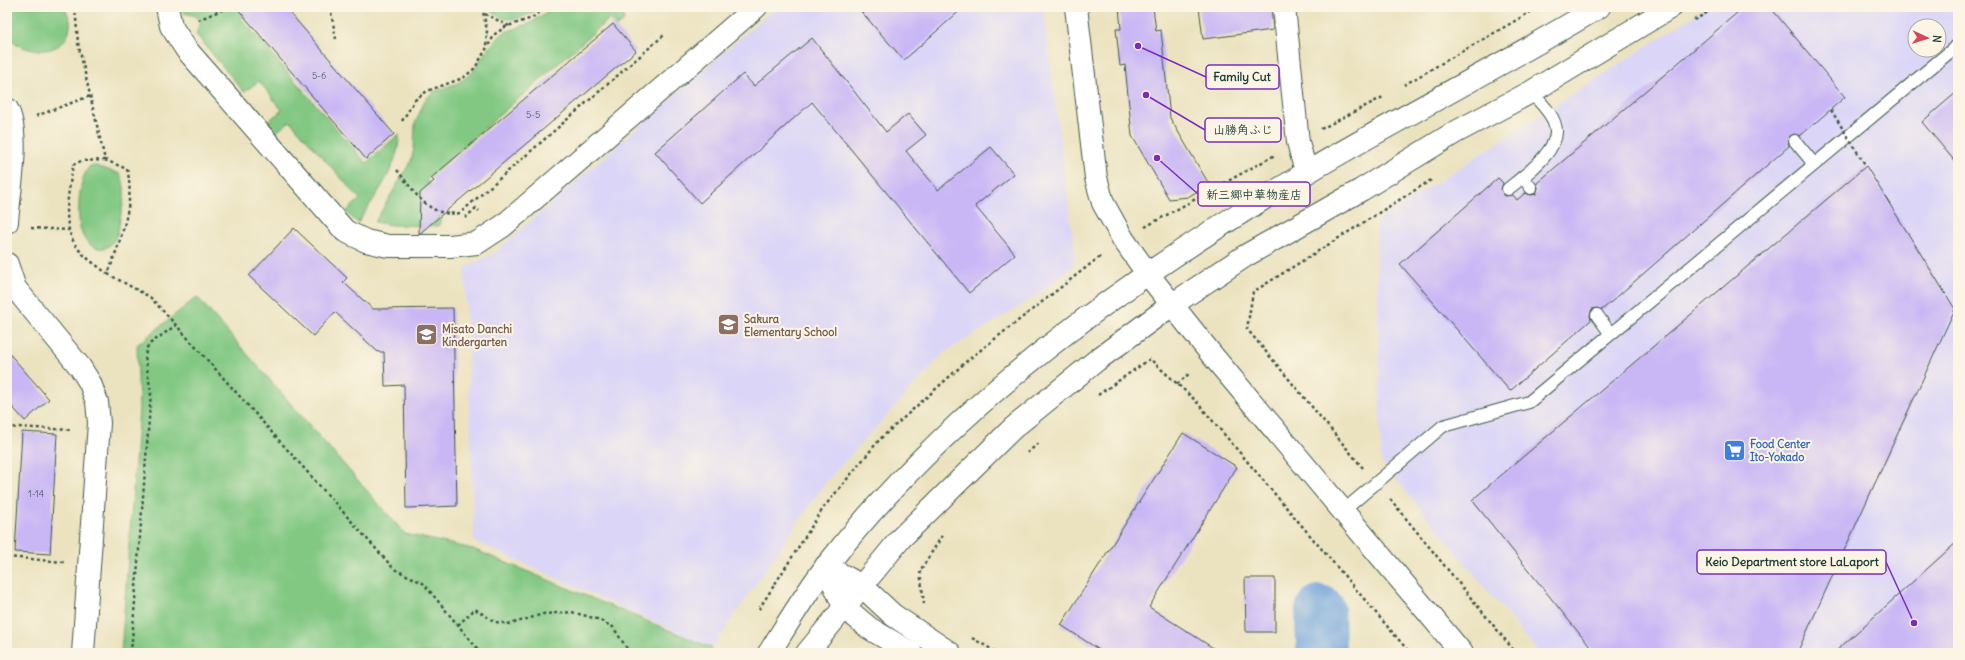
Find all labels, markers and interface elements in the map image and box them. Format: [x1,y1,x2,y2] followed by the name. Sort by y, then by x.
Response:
[1907,18,1947,58] north arrow
[1930,34,1944,43] text: N
[1206,65,1279,89] callout: Family Cut
[1213,69,1272,85] text: Family Cut
[312,70,326,81] house number: 5-6
[526,109,540,120] house number: 5-5
[1205,118,1281,142] callout: 山勝角ふじ
[1213,122,1273,137] text: 山勝角ふじ
[1198,182,1310,206] callout: 新三郷中華物産店
[1206,187,1302,202] text: 新三郷中華物産店
[715,312,741,338] school or university icon: Sakura Elementary School
[744,312,837,340] place label: Sakura Elementary School
[413,322,439,348] school or university icon: Misato Danchi Kindergarten
[442,322,512,350] place label: Misato Danchi Kindergarten
[1721,437,1747,463] supermarket icon: Food Center Ito-Yokado
[1750,437,1811,464] place label: Food Center Ito-Yokado
[28,488,44,499] house number: 1-14
[1697,550,1886,574] callout: Keio Department store LaLaport
[1705,554,1880,570] text: Keio Department store LaLaport

